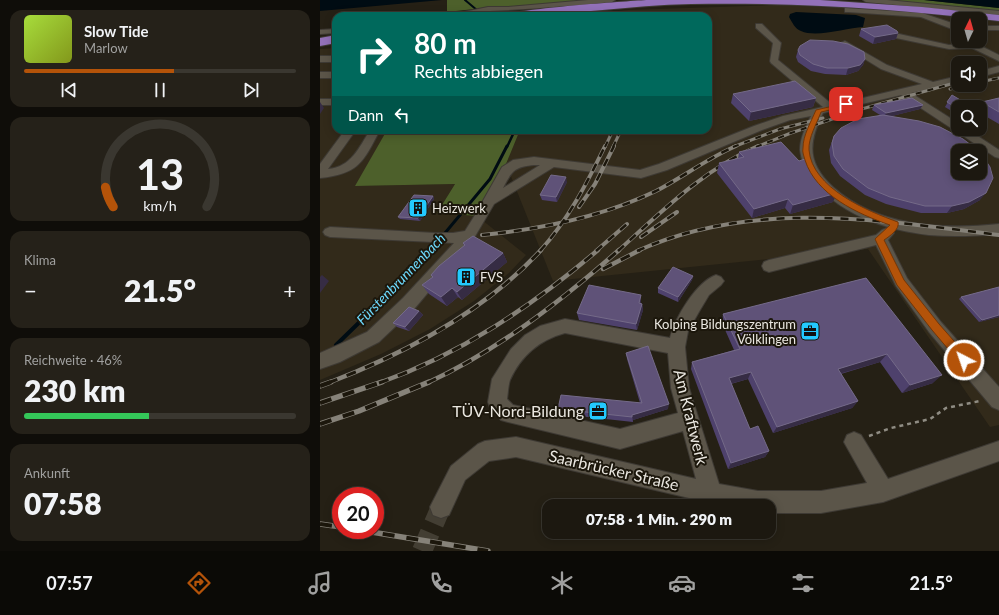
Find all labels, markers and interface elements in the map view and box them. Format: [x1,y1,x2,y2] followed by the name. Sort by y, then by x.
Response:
[951,12,987,48] north arrow
[951,12,987,180] map controls
[84,22,149,40] text: Slow Tide
[414,26,477,60] text: 80 m
[348,28,400,80] icon: right
[84,40,128,56] text: Marlow
[951,56,987,92] button: sound
[414,60,543,82] text: Rechts abbiegen
[58,79,80,101] icon: previous
[149,79,171,101] icon: pause
[240,79,262,101] icon: next
[829,87,863,121] pin
[835,93,857,115] icon: arrive
[951,100,987,136] button: search
[391,104,413,126] icon: left
[348,106,383,124] text: Dann
[951,144,987,180] button: layers
[136,149,184,199] text: 13
[143,196,177,213] text: km/h
[407,197,429,219] building icon: Heizwerk
[432,200,486,216] place label: Heizwerk
[353,229,449,328] water label: Fürstenbrunnenbach
[24,252,56,268] text: Klima
[455,266,477,288] building icon: FVS
[480,269,503,285] place label: FVS
[124,272,196,308] text: 21.5°
[24,277,37,304] text: −
[283,277,296,304] text: +
[654,316,796,347] place label: Kolping Bildungszentrum Völklingen
[799,320,821,342] office icon: Kolping Bildungszentrum Völklingen
[943,339,985,381] position arrow
[24,352,122,368] text: Reichweite · 46%
[670,367,713,468] street label: Am Kraftwerk
[24,372,125,408] text: 230 km
[587,400,609,422] office icon: TÜV-Nord-Bildung
[452,401,584,420] place label: TÜV-Nord-Bildung
[547,445,681,494] street label: Saarbrücker Straße
[24,465,70,481] text: Ankunft
[24,485,102,521] text: 07:58
[332,487,384,539] speed limit sign: 20
[586,510,732,528] text: 07:58 · 1 Min. · 290 m
[185,569,213,597] icon: directions
[306,569,334,597] icon: music
[427,569,455,597] icon: phone
[548,569,576,597] icon: climate
[668,569,696,597] icon: car
[789,569,817,597] icon: filters
[46,572,93,594] text: 07:57
[910,572,953,594] text: 21.5°

